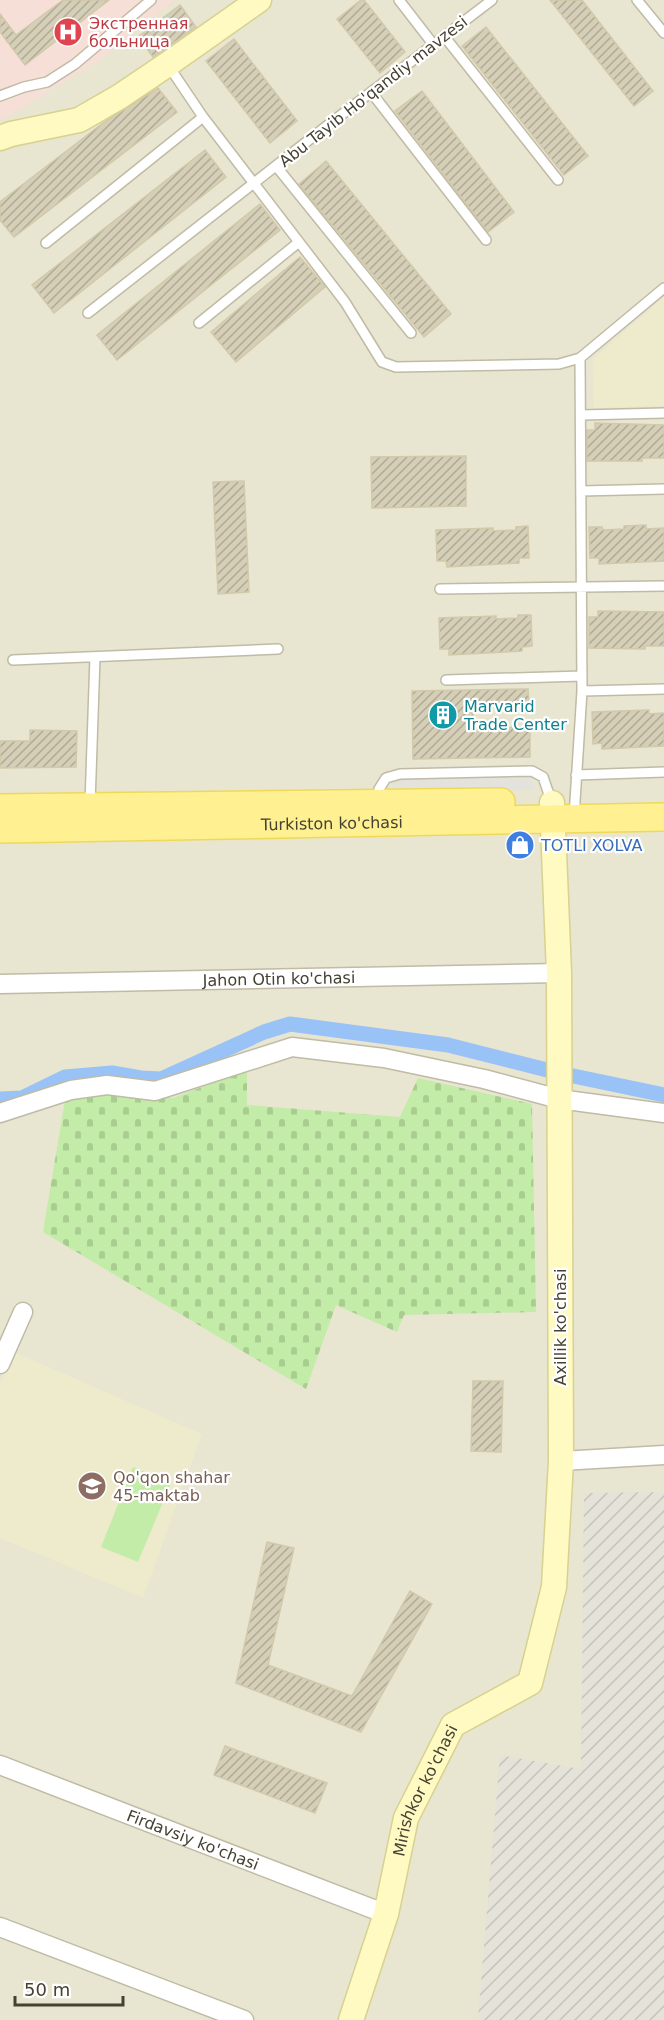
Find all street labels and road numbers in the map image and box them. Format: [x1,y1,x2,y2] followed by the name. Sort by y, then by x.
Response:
[275,12,471,171] street label: Abu Tayib Ho'qandiy mavzesi
[260,813,403,834] street label: Turkiston ko'chasi
[201,968,355,990] street label: Jahon Otin ko'chasi
[551,1269,570,1385] street label: Axillik ko'chasi
[389,1722,462,1858] street label: Mirishkor ko'chasi
[124,1806,262,1874] street label: Firdavsiy ko'chasi

